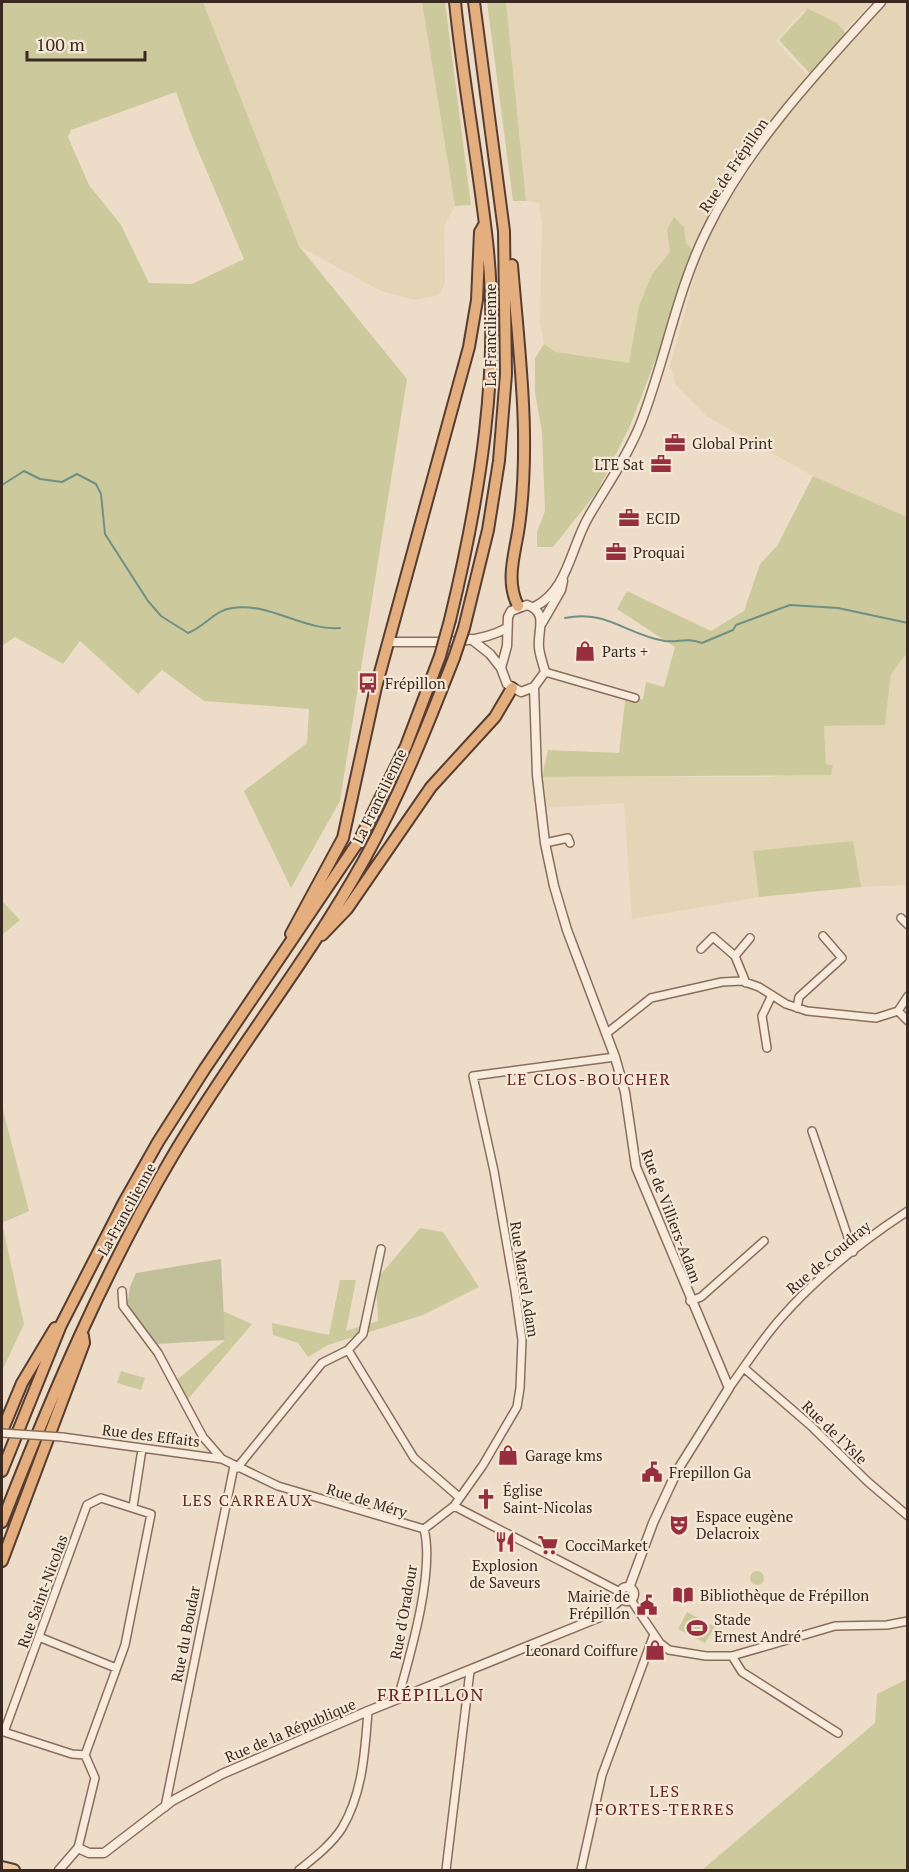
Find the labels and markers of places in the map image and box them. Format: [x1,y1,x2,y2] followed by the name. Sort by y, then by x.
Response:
[663,431,687,455] office icon: Global Print
[692,433,773,453] place label: Global Print
[649,452,673,476] office icon: LTE Sat
[594,454,644,474] place label: LTE Sat
[617,506,641,530] office icon: ECID
[646,508,680,528] place label: ECID
[604,540,628,564] office icon: Proquai
[633,542,685,562] place label: Proquai
[573,639,597,663] shop icon: Parts +
[602,641,648,661] place label: Parts +
[356,671,380,695] bus stop icon: Frépillon
[385,673,446,693] place label: Frépillon
[496,1443,520,1467] shop icon: Garage kms
[525,1445,603,1465] place label: Garage kms
[640,1460,664,1484] public building icon: Frepillon Ga
[669,1462,752,1482] place label: Frepillon Ga
[503,1480,592,1517] place label: Église Saint-Nicolas
[474,1487,498,1511] church icon: Église Saint-Nicolas
[696,1506,793,1543] place label: Espace eugène Delacroix
[667,1513,691,1537] theatre icon: Espace eugène Delacroix
[493,1530,517,1554] restaurant icon: Explosion de Saveurs
[536,1533,560,1557] supermarket icon: CocciMarket
[565,1535,648,1555] place label: CocciMarket
[470,1555,540,1592] place label: Explosion de Saveurs
[671,1583,695,1607] library icon: Bibliothèque de Frépillon
[700,1585,869,1605] place label: Bibliothèque de Frépillon
[568,1586,630,1623] place label: Mairie de Frépillon
[635,1593,659,1617] public building icon: Mairie de Frépillon
[714,1609,801,1646] place label: Stade Ernest André
[685,1616,709,1640] sports icon: Stade Ernest André
[643,1638,667,1662] shop icon: Leonard Coiffure
[525,1640,638,1660] place label: Leonard Coiffure

